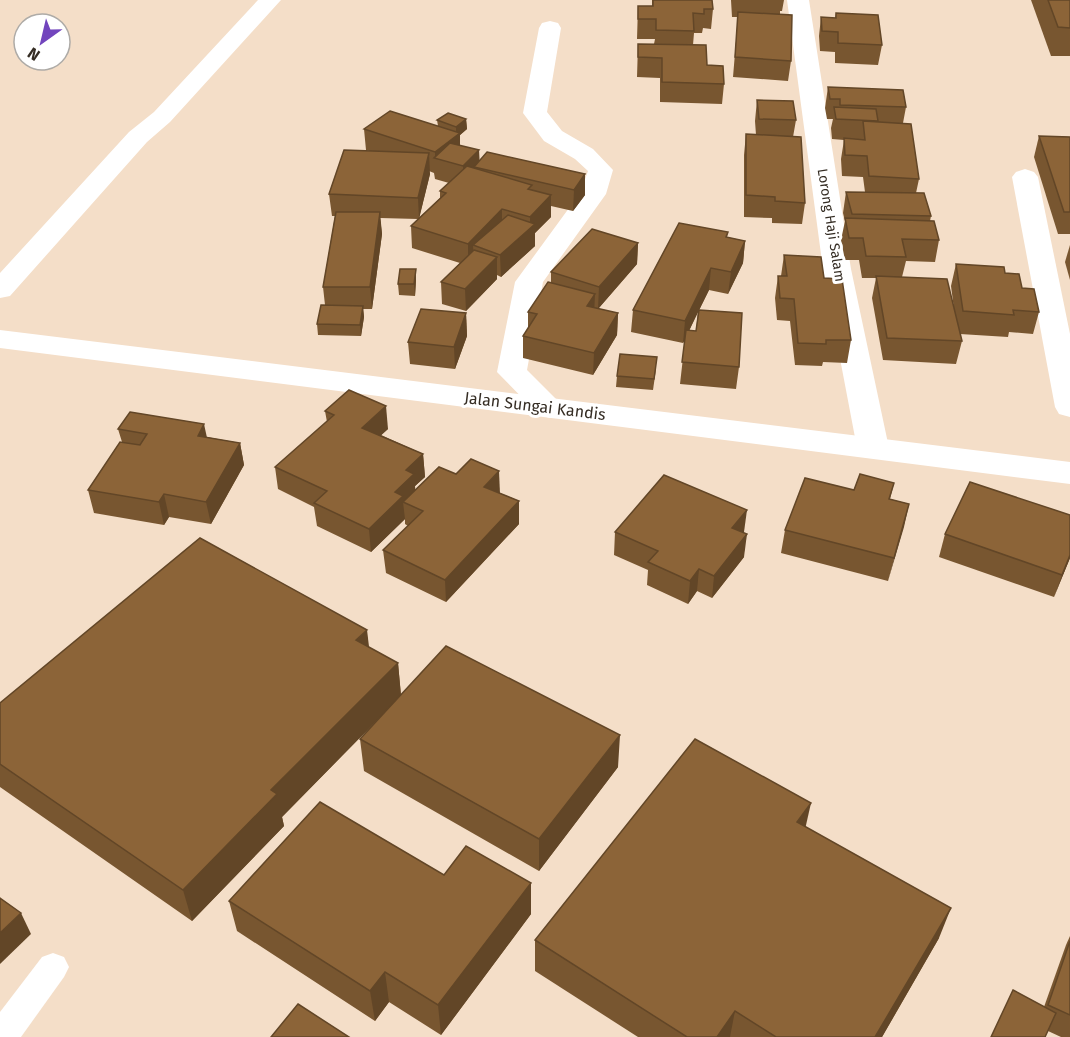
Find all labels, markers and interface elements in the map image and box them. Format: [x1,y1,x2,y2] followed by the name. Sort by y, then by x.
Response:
[12,12,72,72] north arrow
[24,43,44,65] text: N
[814,167,848,283] street label: Lorong Haji Salam
[463,388,607,424] street label: Jalan Sungai Kandis

